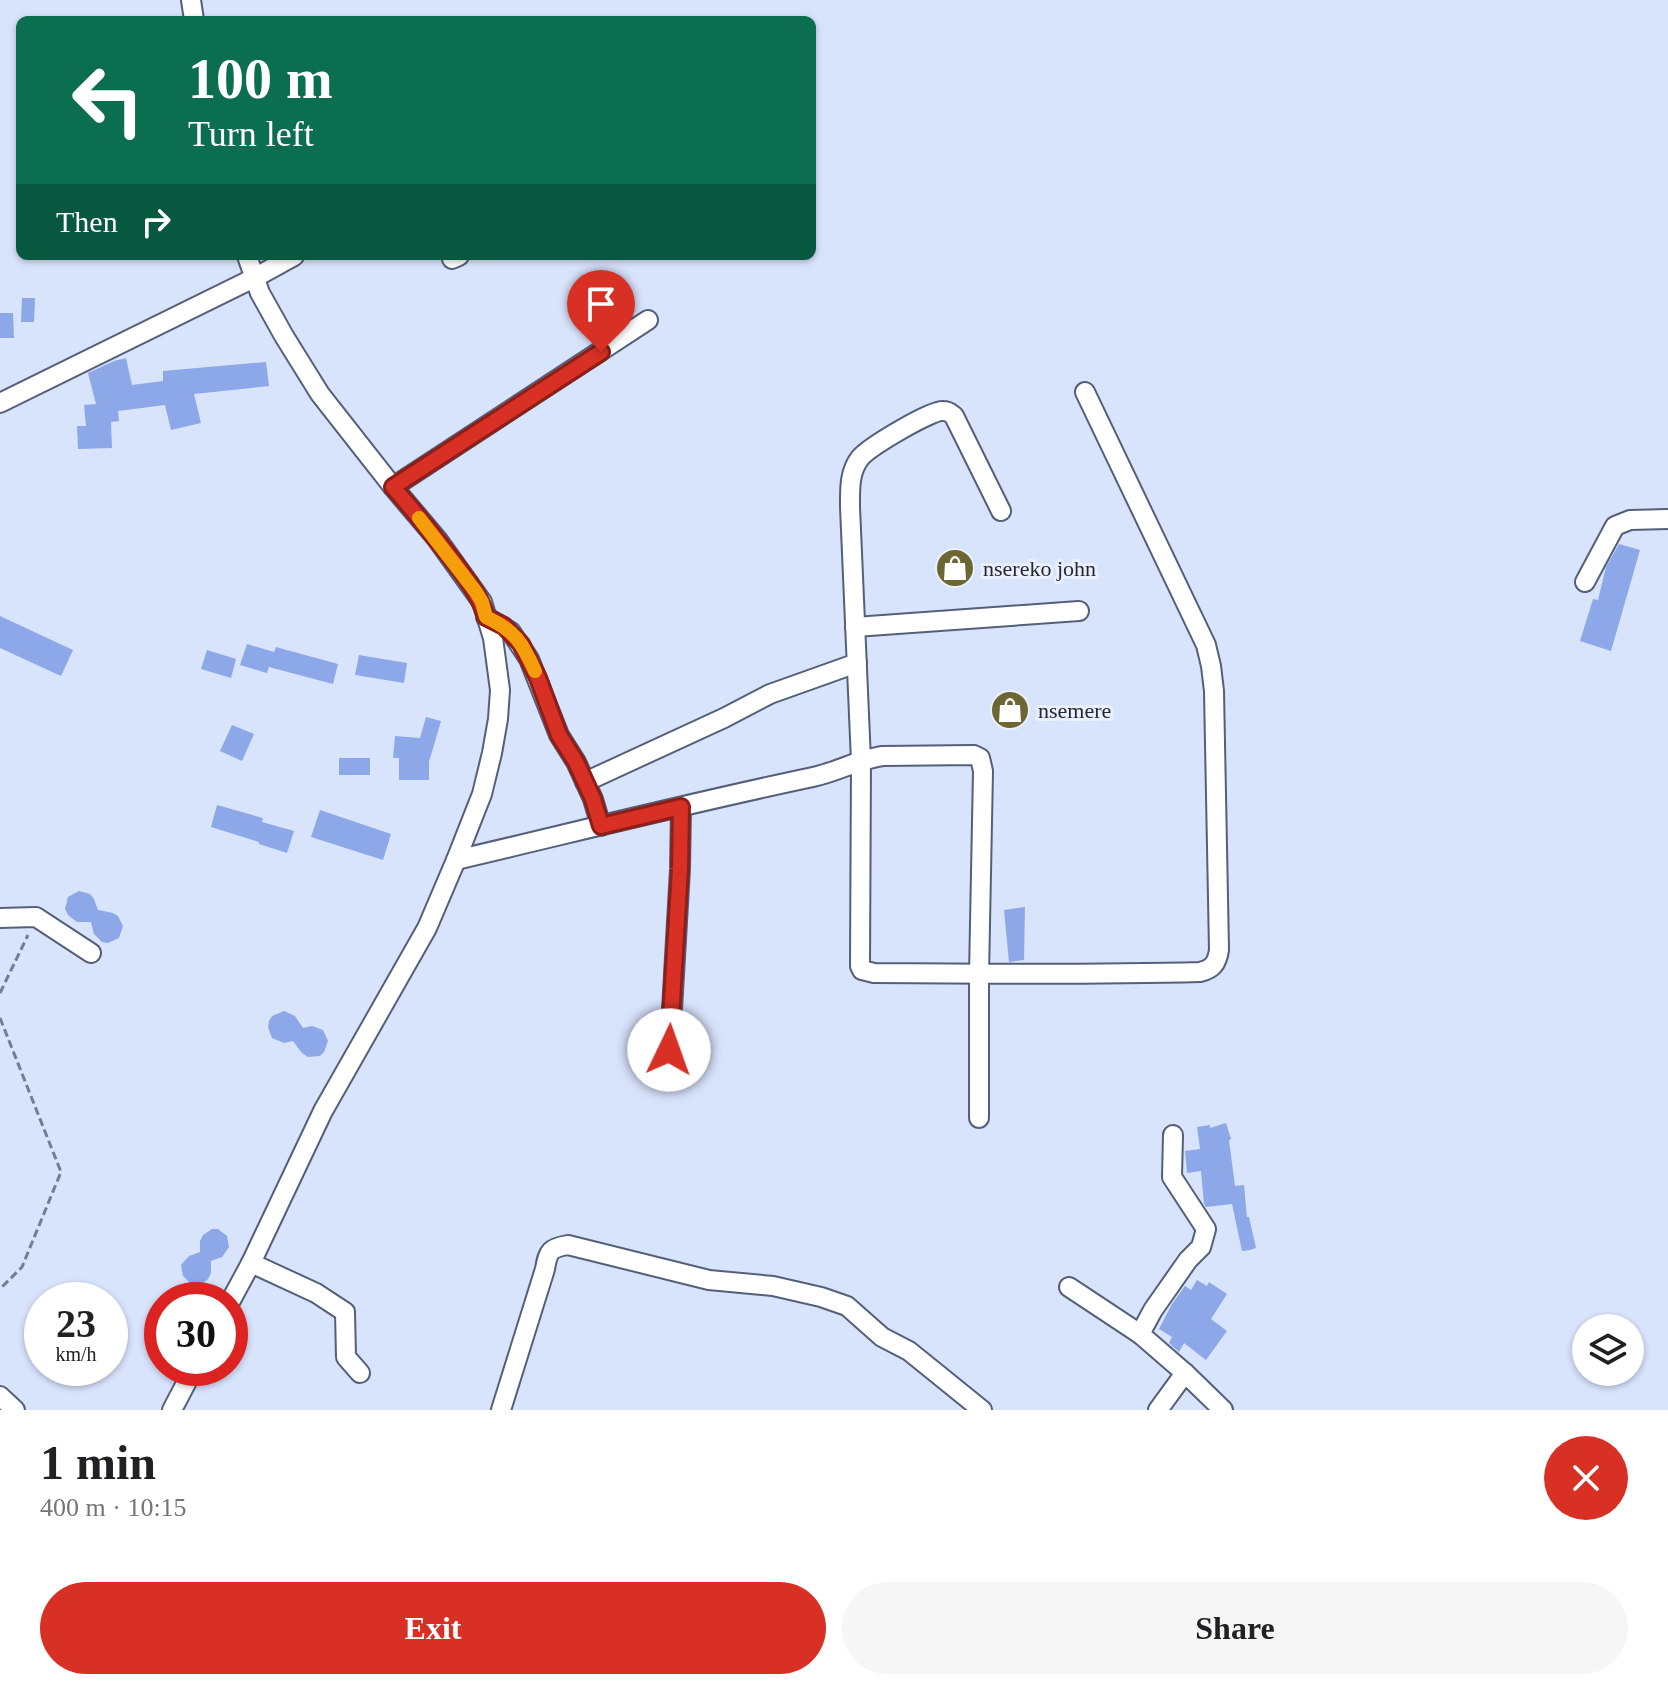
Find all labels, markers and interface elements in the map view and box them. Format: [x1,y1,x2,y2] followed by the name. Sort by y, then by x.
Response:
[56,48,160,152] icon: left
[188,48,333,110] text: 100 m
[188,114,314,154] text: Turn left
[134,200,178,244] icon: right
[56,205,118,238] text: Then
[567,270,635,352] pin
[579,282,623,326] icon: arrive
[934,547,976,589] shop icon: nsereko john
[983,556,1096,581] place label: nsereko john
[989,689,1031,731] shop icon: nsemere
[1038,698,1111,723] place label: nsemere
[627,1008,711,1092] position arrow
[144,1282,248,1386] speed limit sign: 30
[56,1301,96,1346] text: 23
[1572,1314,1644,1386] map controls
[1572,1314,1644,1386] button: layers
[55,1343,97,1365] text: km/h
[40,1436,156,1489] text: 1 min
[1544,1436,1628,1520] button: close
[40,1493,187,1522] text: 400 m · 10:15
[40,1582,826,1674] button: Exit
[842,1582,1628,1674] button: Share

